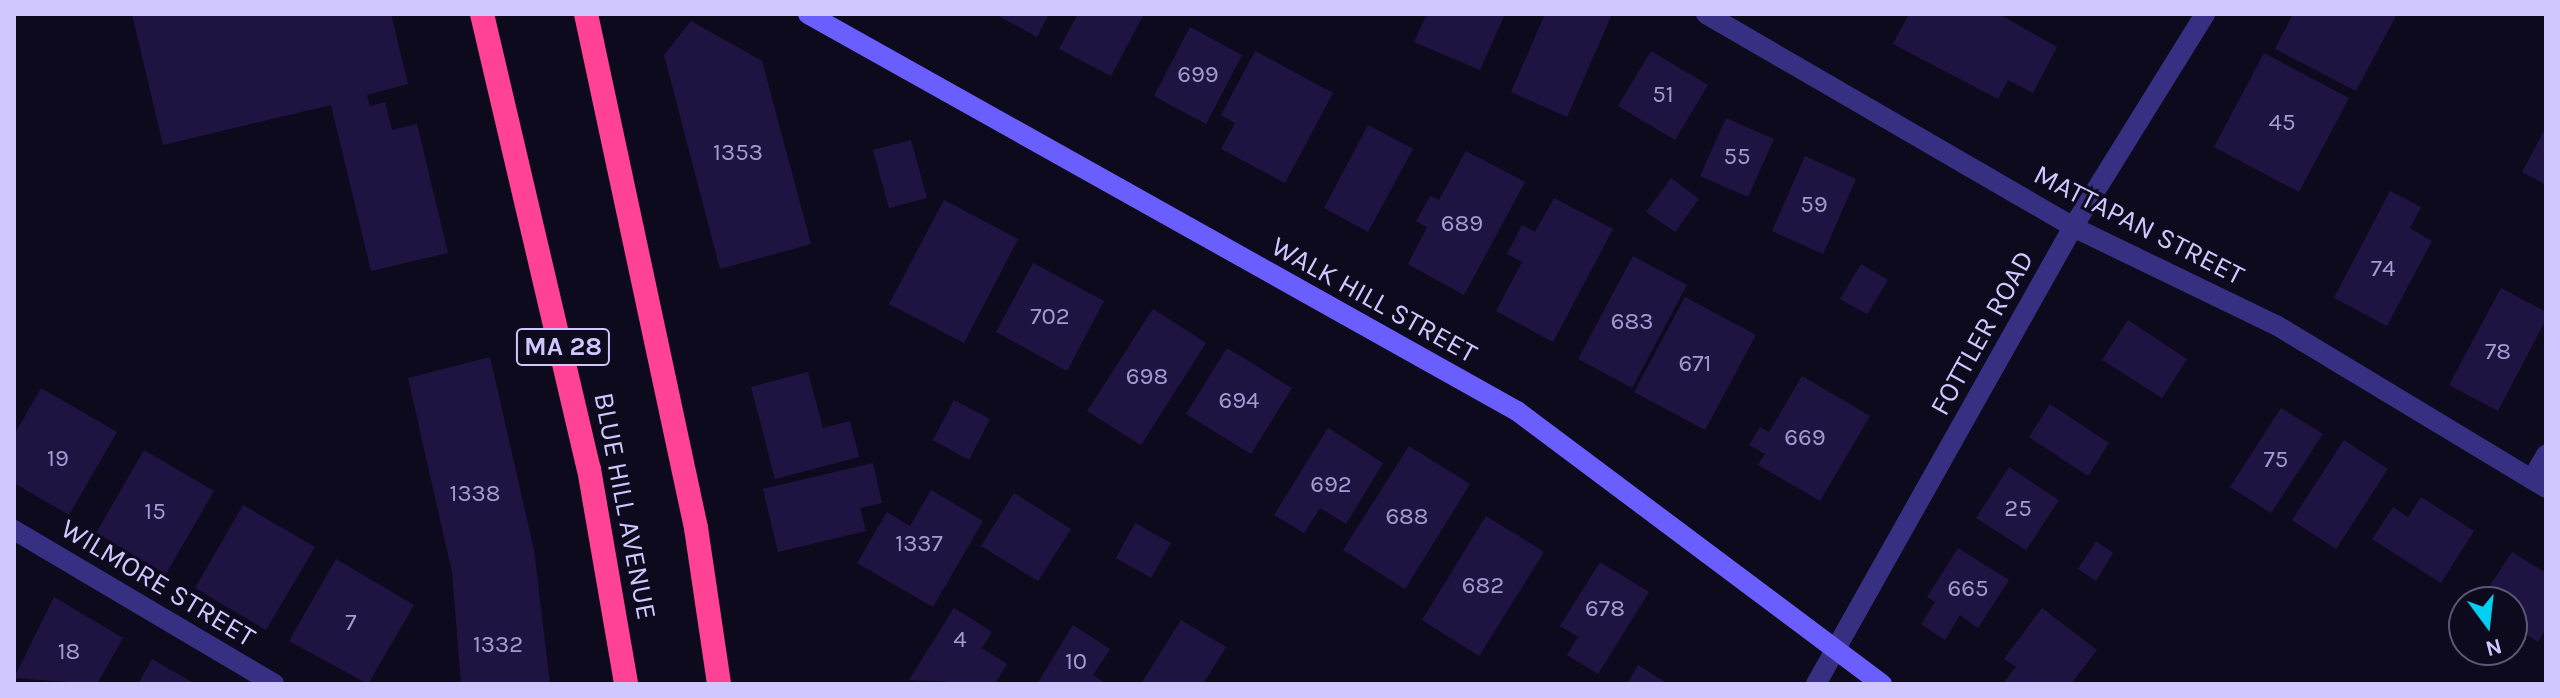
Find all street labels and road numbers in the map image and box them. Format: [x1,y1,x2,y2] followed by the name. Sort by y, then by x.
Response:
[2028,157,2250,293] street label: MATTAPAN STREET
[1265,230,1483,370] street label: WALK HILL STREET
[1923,245,2041,421] street label: FOTTLER ROAD
[515,325,611,369] road number: MA 28
[587,390,663,622] street label: BLUE HILL AVENUE
[55,512,261,654] street label: WILMORE STREET

